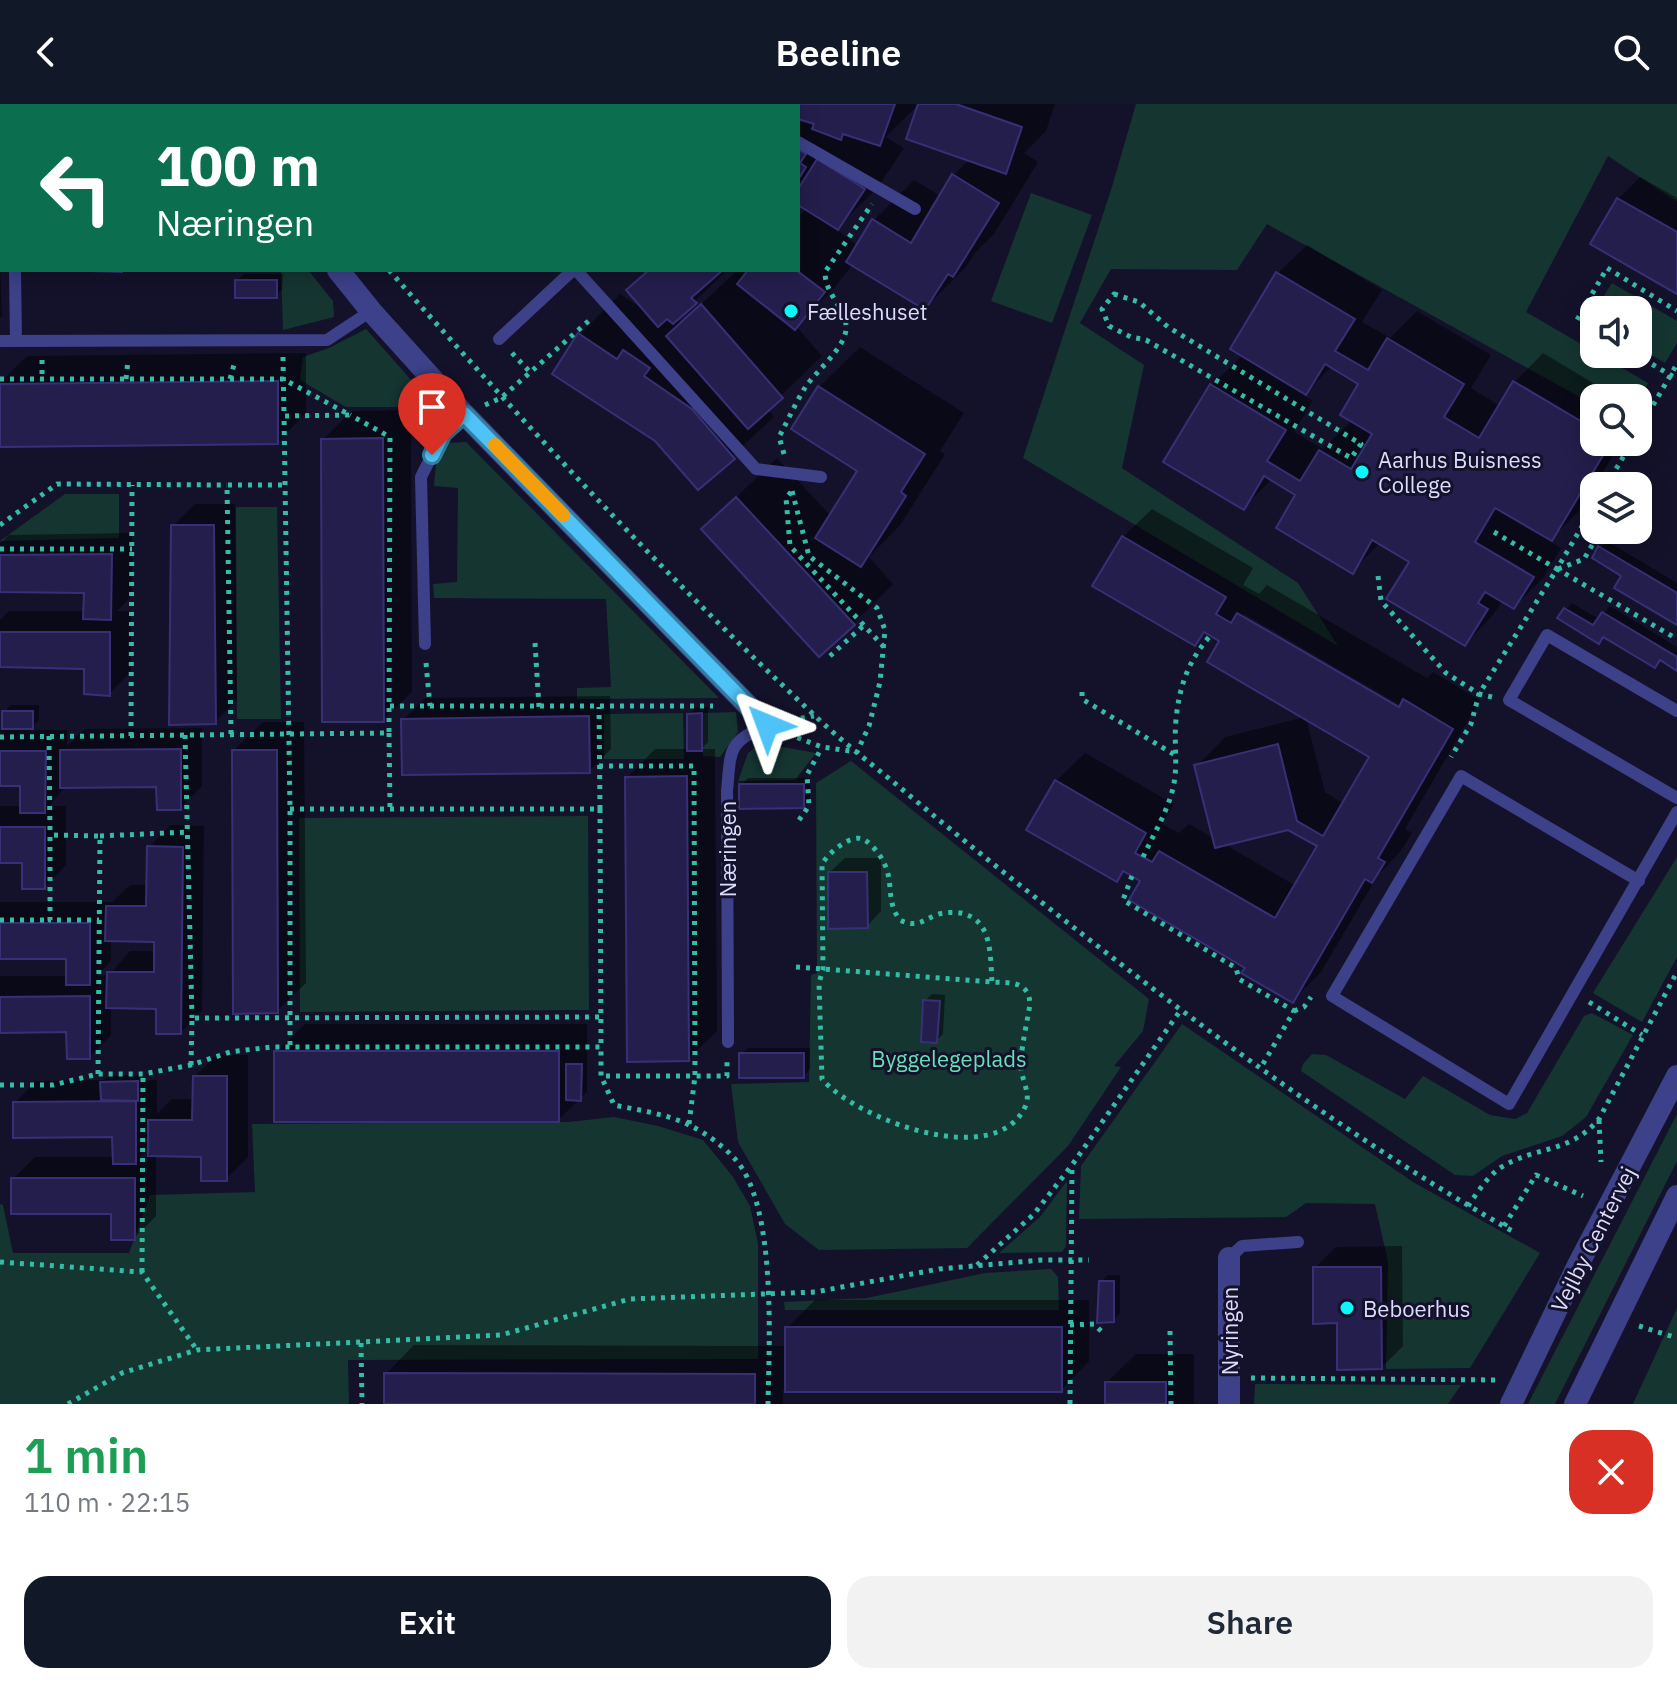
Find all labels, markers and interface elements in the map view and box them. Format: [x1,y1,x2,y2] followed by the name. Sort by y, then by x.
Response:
[776,29,901,76] text: Beeline
[24,30,68,74] icon: back
[1609,30,1653,74] icon: search
[156,129,320,201] text: 100 m
[24,136,128,240] icon: left
[156,199,314,246] text: Næringen
[1580,296,1652,544] map controls
[1580,296,1652,368] button: sound
[807,297,928,326] place label: Fælleshuset
[782,302,800,320] marker: Fælleshuset
[398,373,466,455] pin
[1580,384,1652,456] button: search
[410,385,454,429] icon: arrive
[1378,445,1542,499] place label: Aarhus Buisness College
[1353,463,1371,481] marker: Aarhus Buisness College
[1580,472,1652,544] button: layers
[725,683,809,767] position arrow
[713,801,742,897] street label: Næringen
[871,1044,1027,1073] park label: Byggelegeplads
[1544,1161,1642,1317] street label: Vejlby Centervej
[1215,1287,1244,1375] street label: Nyringen
[1363,1294,1470,1323] place label: Beboerhus
[1338,1299,1356,1317] marker: Beboerhus
[24,1424,148,1486] text: 1 min
[1569,1430,1653,1514] button: close
[24,1485,190,1519] text: 110 m · 22:15
[24,1576,831,1668] button: Exit
[847,1576,1653,1668] button: Share

